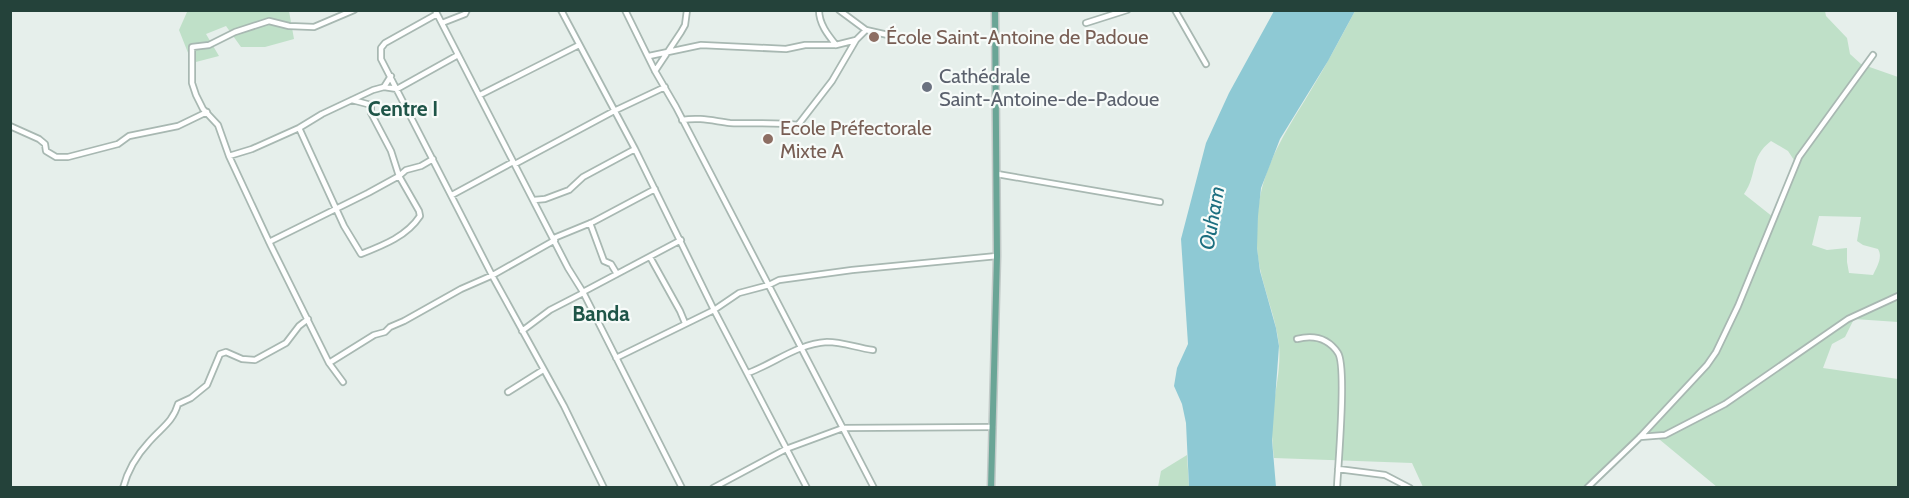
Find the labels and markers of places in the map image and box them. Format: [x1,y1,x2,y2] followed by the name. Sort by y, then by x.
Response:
[886,25,1148,49] place label: École Saint-Antoine de Padoue
[867,30,881,44] marker: École Saint-Antoine de Padoue
[939,64,1159,111] place label: Cathédrale Saint-Antoine-de-Padoue
[920,80,934,94] marker: Cathédrale Saint-Antoine-de-Padoue
[780,116,932,163] place label: Ecole Préfectorale Mixte A
[761,132,775,146] marker: Ecole Préfectorale Mixte A

